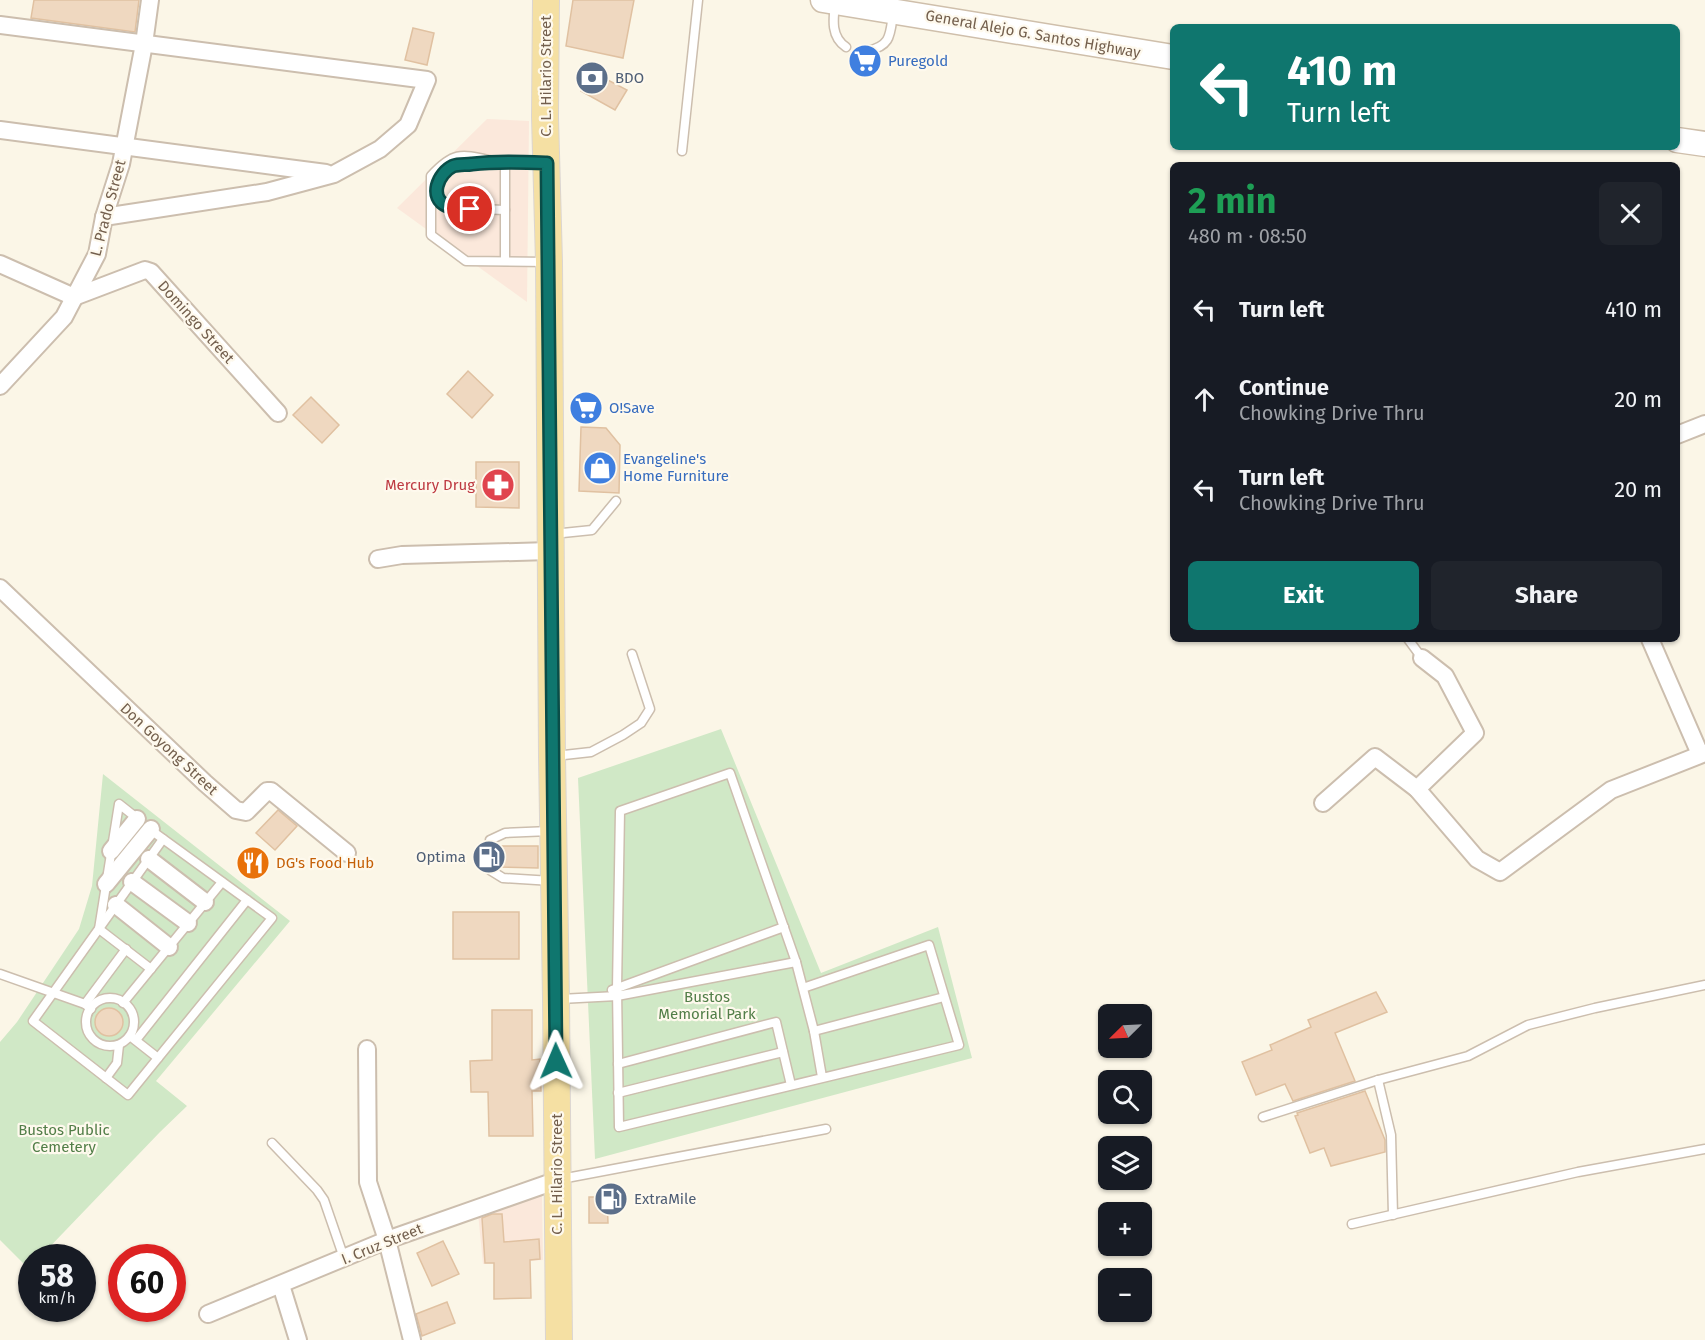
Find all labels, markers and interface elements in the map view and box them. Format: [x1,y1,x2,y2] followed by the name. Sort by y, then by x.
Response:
[924,6,1143,62] street label: General Alejo G. Santos Highway
[537,15,555,137] street label: C. L. Hilario Street
[847,43,883,79] supermarket icon: Puregold
[1287,46,1397,96] text: 410 m
[1188,48,1266,126] icon: left
[888,52,948,70] place label: Puregold
[574,60,610,96] bank icon: BDO
[615,69,644,87] place label: BDO
[1287,97,1390,129] text: Turn left
[86,157,130,258] street label: L. Prado Street
[1188,179,1277,223] text: 2 min
[1599,182,1662,245] button: close
[444,183,495,234] pin
[453,192,486,225] icon: arrive
[1188,224,1307,248] text: 480 m · 08:50
[154,277,238,368] street label: Domingo Street
[1188,293,1221,326] icon: left
[1239,296,1324,323] text: Turn left
[1605,296,1662,323] text: 410 m
[1239,374,1329,401] text: Continue
[1188,383,1221,416] icon: ahead
[1614,386,1662,413] text: 20 m
[568,390,604,426] supermarket icon: O!Save
[609,399,655,417] place label: O!Save
[1239,401,1425,425] text: Chowking Drive Thru
[582,450,618,486] shop icon: Evangeline's Home Furniture
[623,450,729,485] place label: Evangeline's Home Furniture
[1239,464,1324,491] text: Turn left
[480,467,516,503] pharmacy icon: Mercury Drug
[1188,473,1221,506] icon: left
[385,476,475,494] place label: Mercury Drug
[1614,476,1662,503] text: 20 m
[1239,491,1425,515] text: Chowking Drive Thru
[1188,561,1419,630] button: Exit
[1431,561,1662,630] button: Share
[117,699,222,799] street label: Don Goyong Street
[471,839,507,875] fuel station icon: Optima
[235,845,271,881] restaurant icon: DG's Food Hub
[416,848,466,866] place label: Optima
[276,854,374,872] place label: DG's Food Hub
[658,988,756,1023] park label: Bustos Memorial Park
[1098,1004,1152,1058] north arrow
[1098,1004,1152,1322] map controls
[524,1029,588,1093] position arrow
[1098,1070,1152,1124] button: search
[548,1113,566,1235] street label: C. L. Hilario Street
[18,1121,110,1156] park label: Bustos Public Cemetery
[1098,1136,1152,1190] button: layers
[593,1181,629,1217] fuel station icon: ExtraMile
[634,1190,697,1208] place label: ExtraMile
[1098,1202,1152,1256] button: +
[339,1219,426,1268] street label: I. Cruz Street
[108,1244,186,1322] speed limit sign: 60
[40,1258,74,1294] text: 58
[1098,1268,1152,1322] button: −
[38,1289,76,1307] text: km/h

